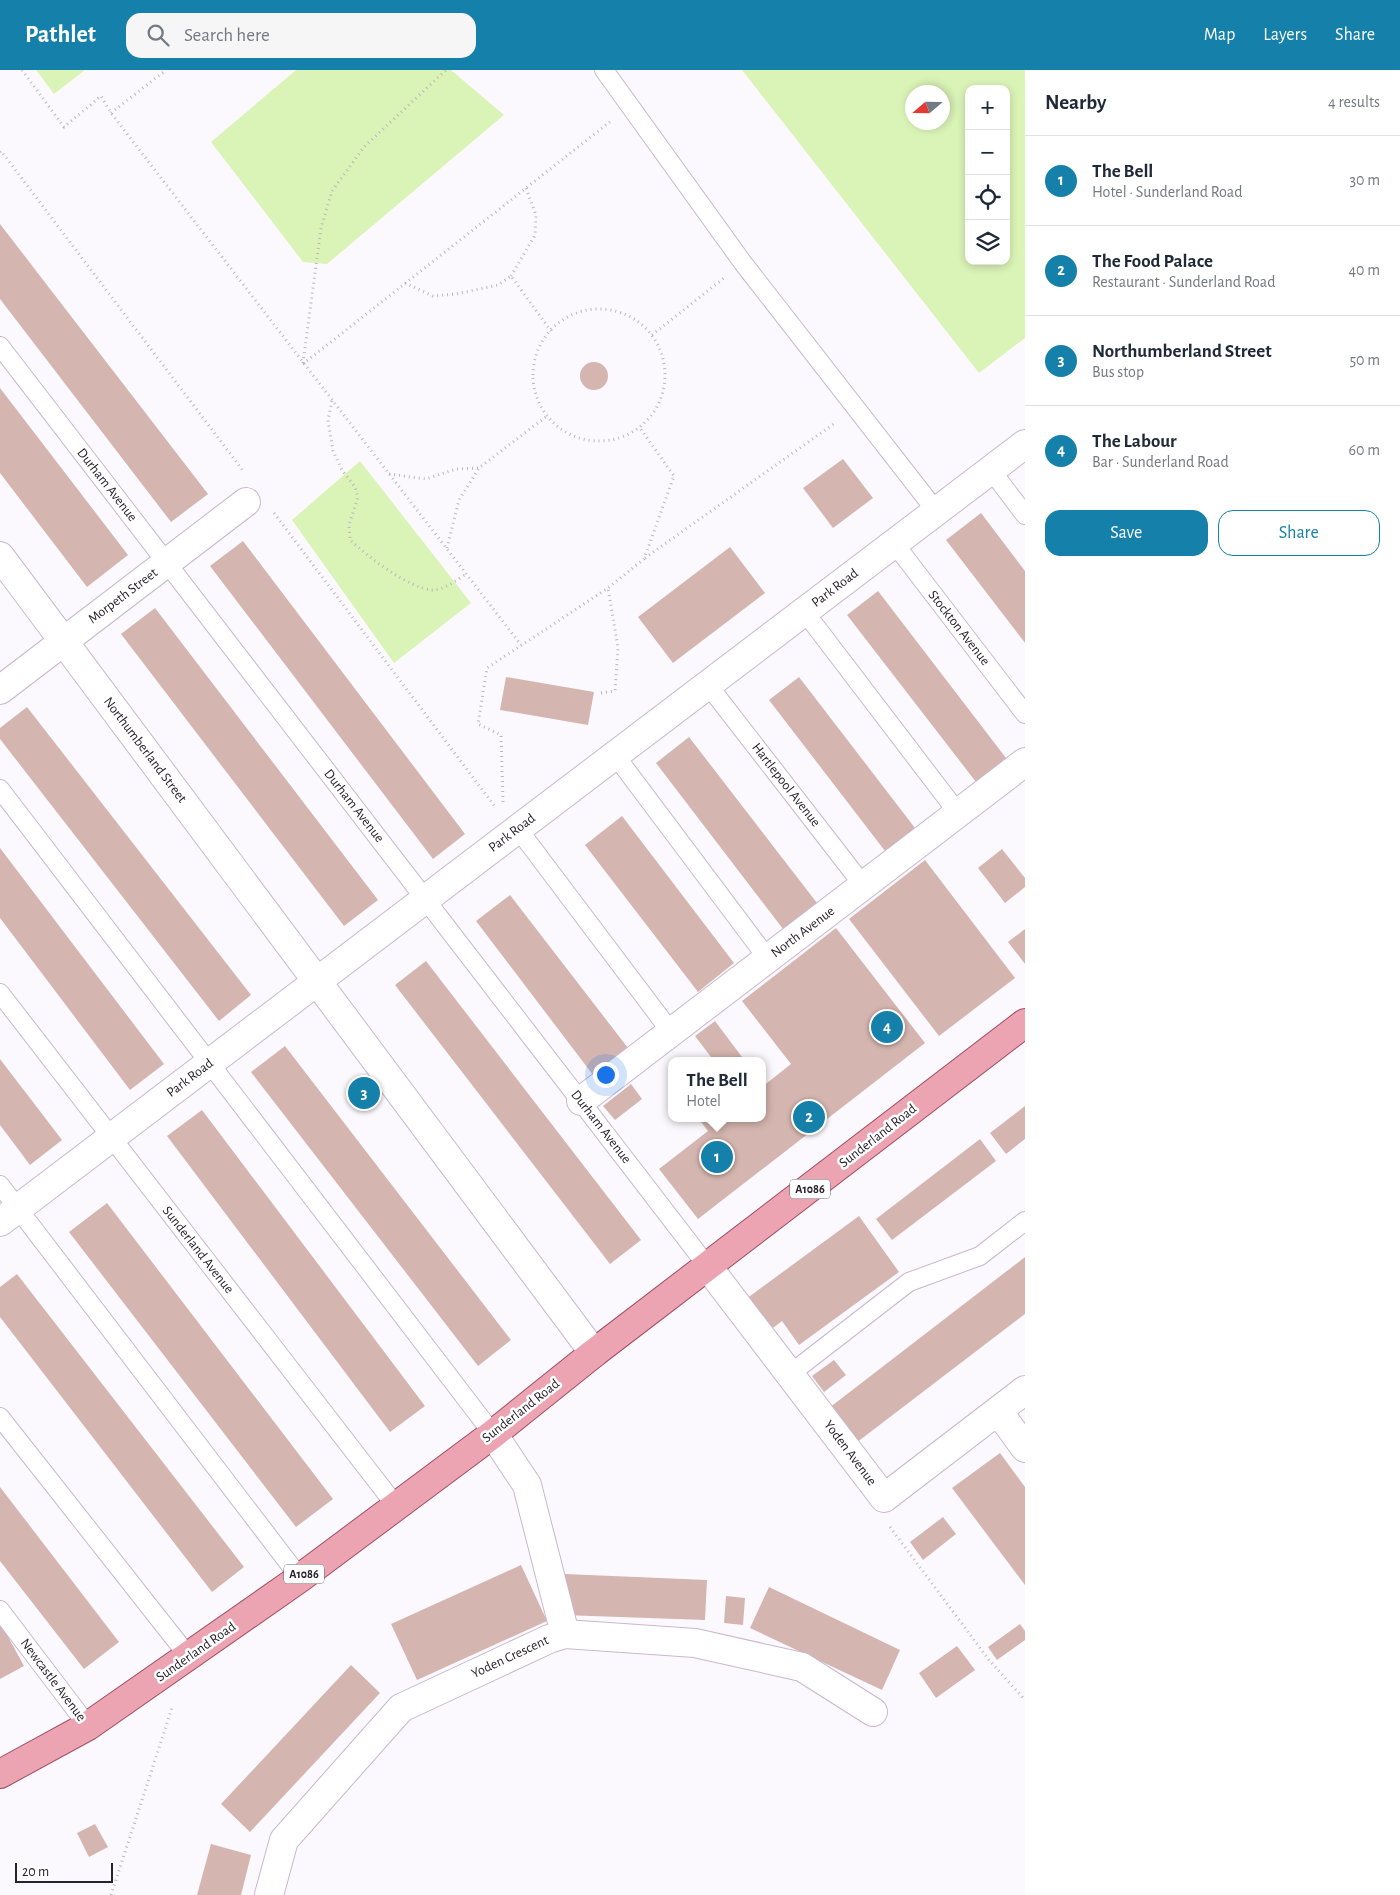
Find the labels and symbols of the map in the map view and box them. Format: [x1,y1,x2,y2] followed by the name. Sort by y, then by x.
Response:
[905,85,950,130] north arrow
[74,446,140,524] street label: Durham Avenue
[86,565,161,626] street label: Morpeth Street
[809,566,861,610] street label: Park Road
[926,588,992,668] street label: Stockton Avenue
[101,695,189,806] street label: Northumberland Street
[749,741,823,829] street label: Hartlepool Avenue
[321,767,387,845] street label: Durham Avenue
[486,811,538,855] street label: Park Road
[769,904,837,960] street label: North Avenue
[871,1008,903,1046] pin: 4
[164,1056,216,1100] street label: Park Road
[593,1062,619,1088] your location
[348,1074,380,1112] pin: 3
[568,1088,634,1166] street label: Durham Avenue
[793,1098,825,1136] pin: 2
[837,1102,919,1170] street label: Sunderland Road
[701,1138,733,1176] pin: 1
[790,1180,830,1198] road number: A1086
[160,1204,236,1296] street label: Sunderland Avenue
[480,1377,562,1445] street label: Sunderland Road
[821,1418,879,1488] street label: Yoden Avenue
[284,1565,324,1584] road number: A1086
[154,1619,238,1685] street label: Sunderland Road
[469,1633,551,1681] street label: Yoden Crescent
[18,1636,88,1724] street label: Newcastle Avenue
[15,1860,112,1883] scale bar

